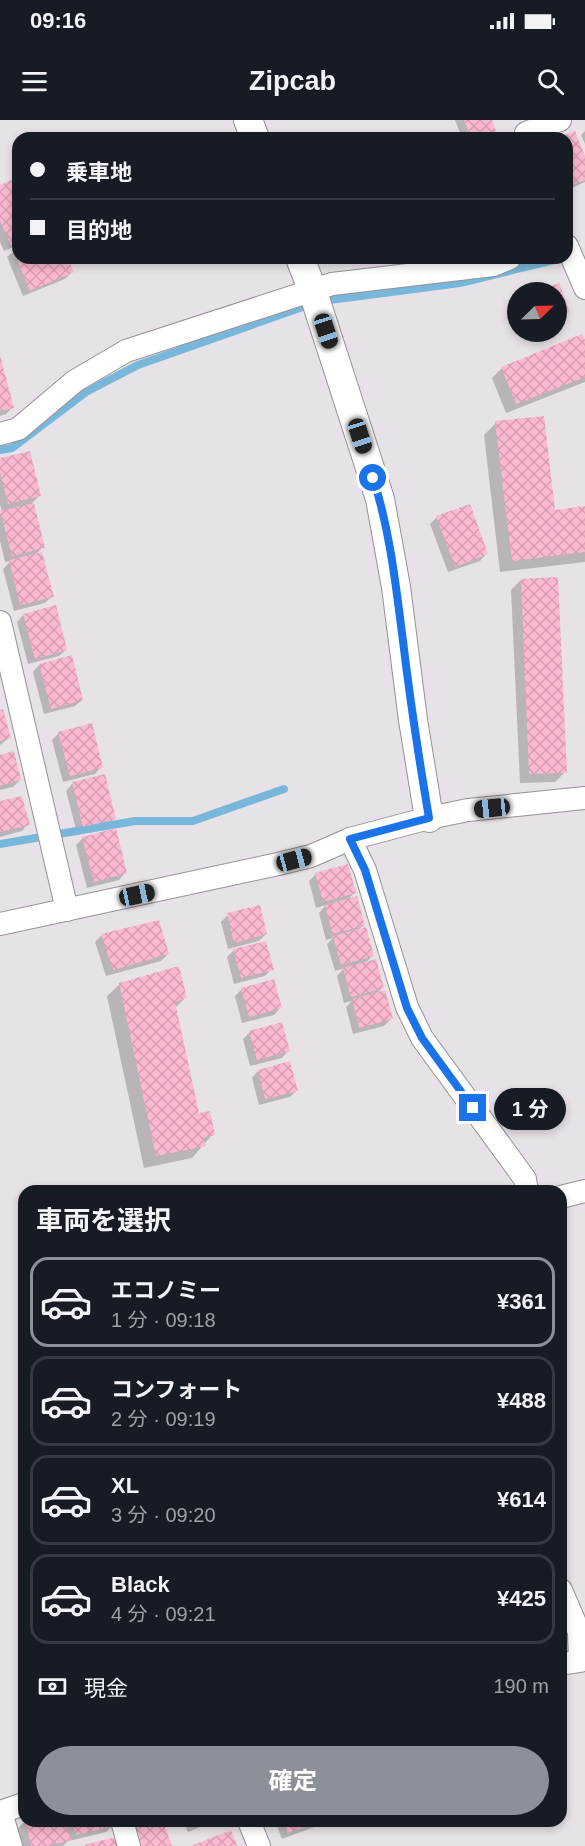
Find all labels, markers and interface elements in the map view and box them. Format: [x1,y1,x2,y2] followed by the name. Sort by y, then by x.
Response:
[30,8,86,33] text: 09:16
[18,65,51,98] icon: menu
[534,65,567,98] icon: search
[249,66,336,96] text: Zipcab
[66,160,132,185] text: 乗車地
[66,218,132,243] text: 目的地
[507,282,567,342] north arrow
[507,282,567,342] map controls
[312,311,340,351] car
[346,416,374,456] car
[359,464,386,491] route start
[473,797,511,819] car
[274,847,314,873] car
[118,882,156,908] car
[494,1087,566,1129] callout: 1 分
[459,1094,486,1121] route end
[512,1098,548,1120] text: 1 分
[36,1206,171,1236] text: 車両を選択
[39,1275,93,1329] icon: car
[111,1278,221,1303] text: エコノミー
[497,1289,546,1314] text: ¥361
[111,1309,216,1331] text: 1 分 · 09:18
[39,1374,93,1428] icon: car
[111,1377,242,1402] text: コンフォート
[497,1388,546,1413] text: ¥488
[111,1408,216,1430] text: 2 分 · 09:19
[39,1473,93,1527] icon: car
[111,1473,139,1498] text: XL
[497,1487,546,1512] text: ¥614
[111,1504,216,1526] text: 3 分 · 09:20
[39,1572,93,1626] icon: car
[111,1572,170,1597] text: Black
[497,1586,546,1611] text: ¥425
[111,1603,216,1625] text: 4 分 · 09:21
[36,1670,69,1703] icon: cash
[493,1675,549,1697] text: 190 m
[84,1676,128,1701] text: 現金
[36,1746,549,1815] button: 確定

